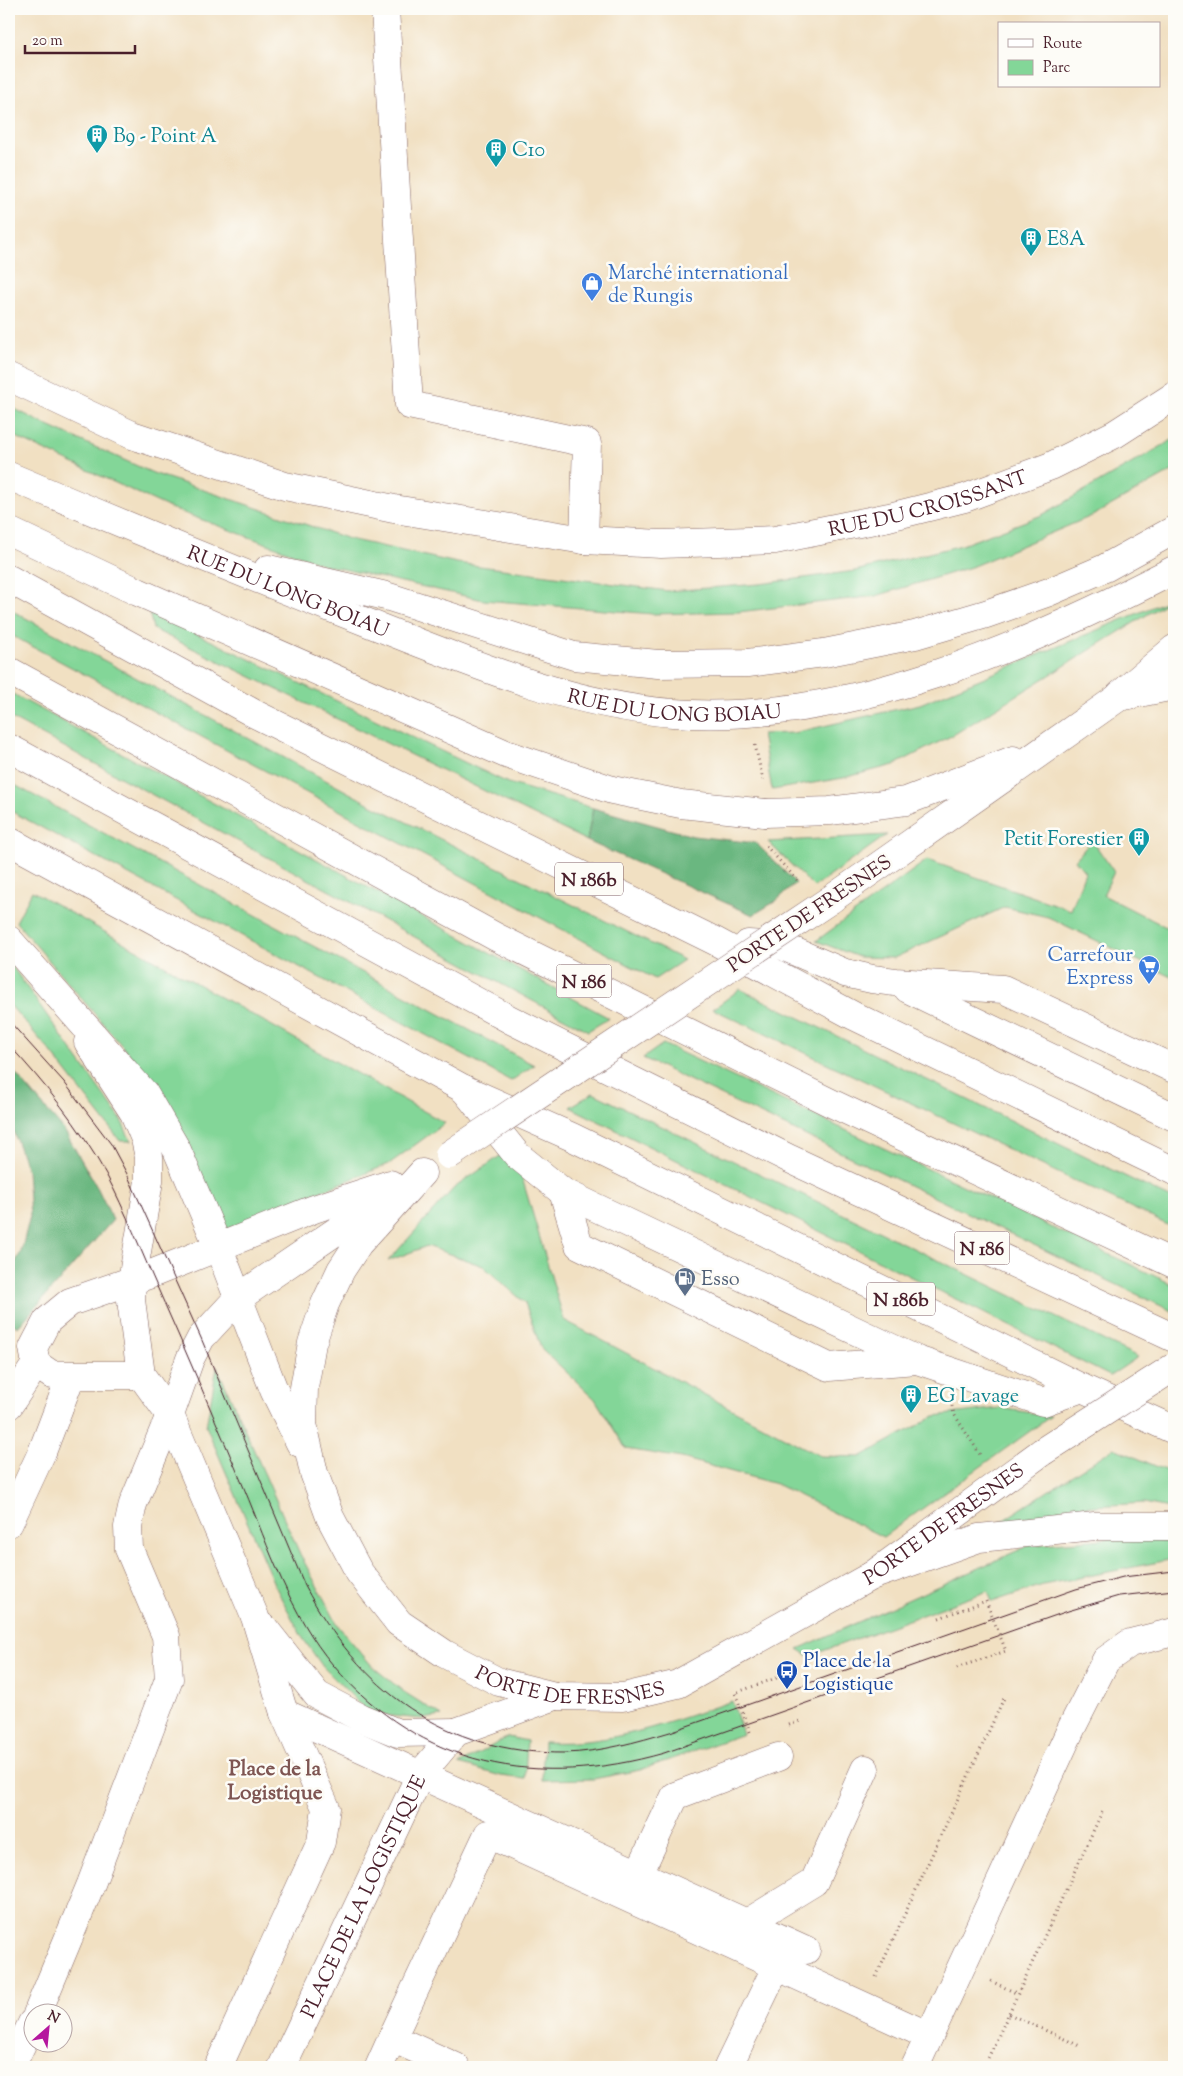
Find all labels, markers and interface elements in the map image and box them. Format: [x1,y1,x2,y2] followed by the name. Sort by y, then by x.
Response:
[25,22,135,54] scale bar
[998,22,1160,88] legend
[32,31,63,52] text: 20 m
[1043,34,1082,55] text: Route
[1043,58,1071,79] text: Parc
[85,123,109,154] building icon: B9 - Point A
[113,123,217,152] place label: B9 - Point A
[484,137,508,168] building icon: C10
[512,137,545,166] place label: C10
[1019,226,1043,257] building icon: E8A
[1047,226,1085,255] place label: E8A
[608,260,789,312] place label: Marché international de Rungis
[580,271,604,302] shop icon: Marché international de Rungis
[826,464,1032,546] street label: RUE DU CROISSANT
[182,540,393,647] street label: RUE DU LONG BOIAU
[564,683,783,731] street label: RUE DU LONG BOIAU
[1004,826,1123,855] place label: Petit Forestier
[1127,826,1151,857] building icon: Petit Forestier
[722,849,898,981] street label: PORTE DE FRESNES
[555,862,623,896] road number: N 186b
[1047,942,1133,994] place label: Carrefour Express
[1137,954,1161,985] supermarket icon: Carrefour Express
[556,964,612,998] road number: N 186
[954,1232,1010,1264] road number: N 186
[673,1266,697,1297] fuel station icon: Esso
[701,1266,740,1295] place label: Esso
[867,1282,935,1316] road number: N 186b
[899,1383,923,1414] building icon: EG Lavage
[927,1383,1019,1412] place label: EG Lavage
[859,1457,1031,1594] street label: PORTE DE FRESNES
[803,1648,894,1700] place label: Place de la Logistique
[775,1659,799,1690] bus stop icon: Place de la Logistique
[469,1660,668,1714] street label: PORTE DE FRESNES
[227,1755,323,1809] district label: Place de la Logistique
[295,1771,435,2023] street label: PLACE DE LA LOGISTIQUE
[22,2004,72,2054] north arrow
[43,2007,63,2030] text: N

